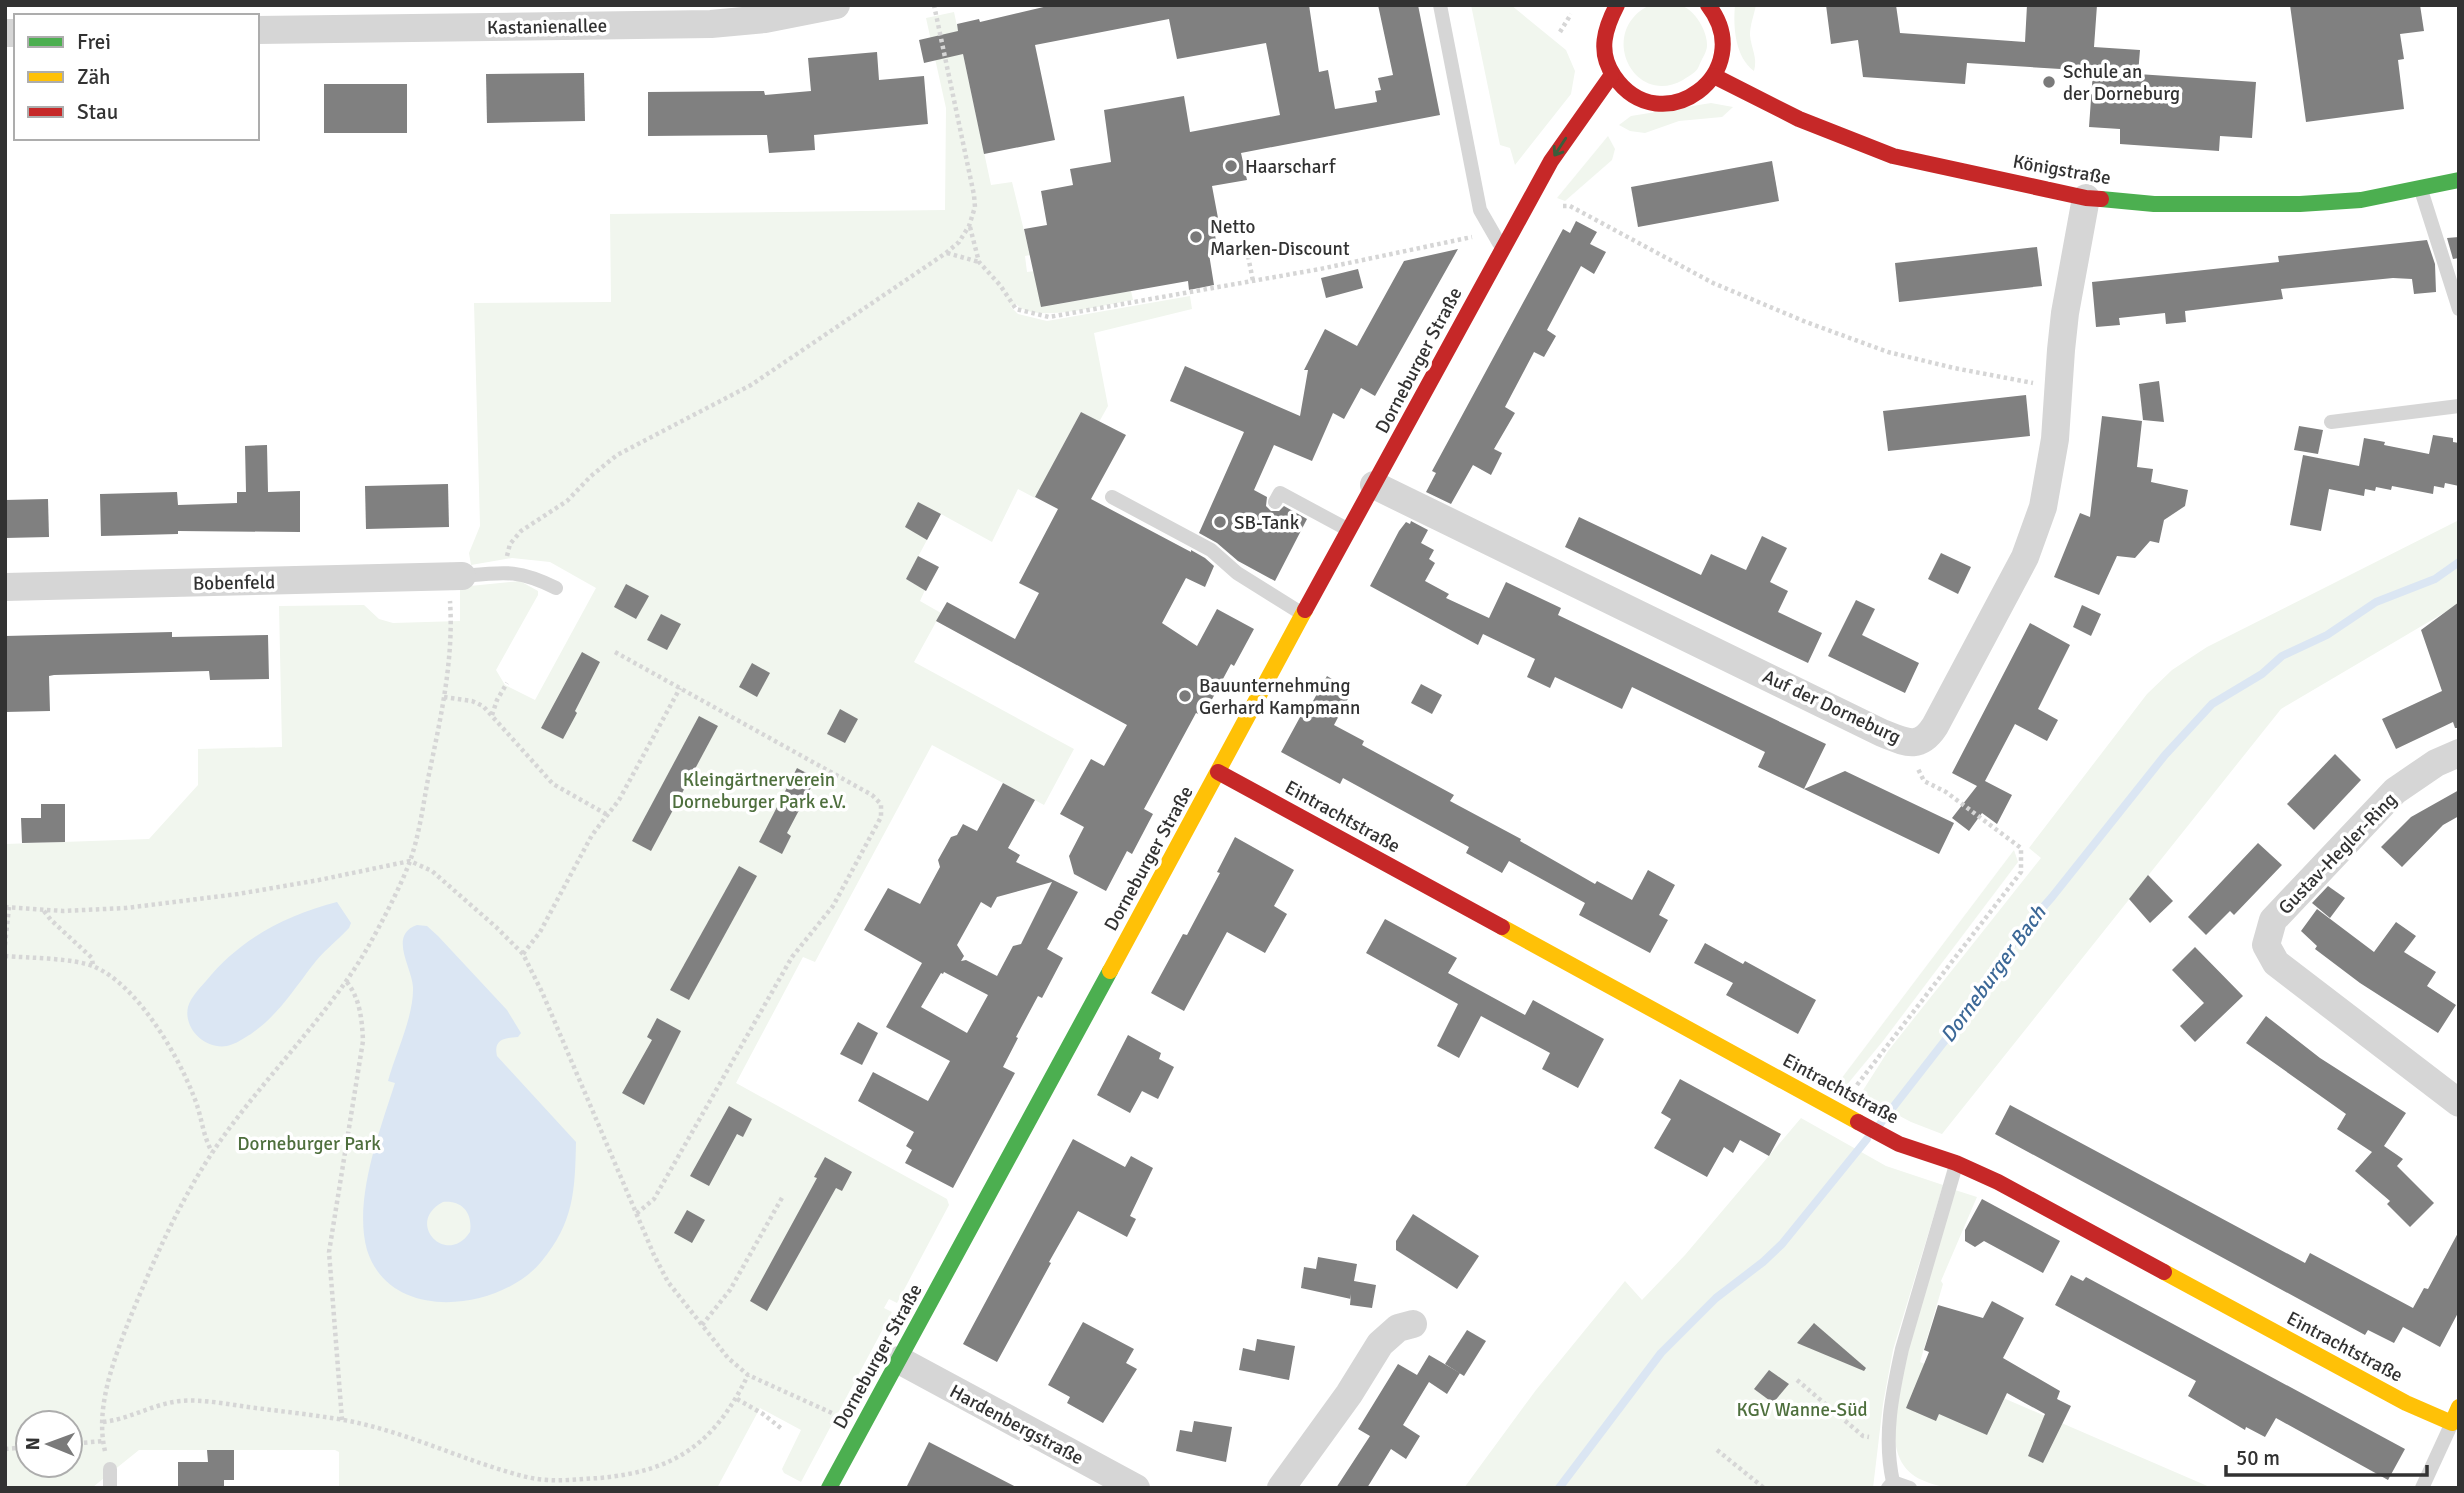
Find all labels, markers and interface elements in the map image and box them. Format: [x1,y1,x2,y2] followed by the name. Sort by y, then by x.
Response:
[14,14,259,140] legend
[487,14,607,40] street label: Kastanienallee
[77,29,111,55] text: Frei
[2063,60,2180,106] place label: Schule an der Dorneburg
[77,64,111,90] text: Zäh
[2041,74,2057,90] marker: Schule an der Dorneburg
[77,99,118,125] text: Stau
[1553,137,1568,156] one-way arrow
[2011,150,2113,190] street label: Königstraße
[1245,155,1337,179] place label: Haarscharf
[1223,158,1239,174] marker: Haarscharf
[1210,215,1350,261] place label: Netto Marken-Discount
[1188,229,1204,245] marker: Netto Marken-Discount
[1370,283,1468,438] street label: Dorneburger Straße
[1234,511,1300,535] place label: SB-Tank
[1212,514,1228,530] marker: SB-Tank
[193,570,275,596] street label: Bobenfeld
[1759,664,1904,749] street label: Auf der Dorneburg
[1199,674,1360,720] place label: Bauunternehmung Gerhard Kampmann
[1177,688,1193,704] marker: Bauunternehmung Gerhard Kampmann
[672,768,846,814] park label: Kleingärtnerverein Dorneburger Park e.V.
[1281,775,1404,858] street label: Eintrachtstraße
[1099,782,1199,935] street label: Dorneburger Straße
[2273,788,2402,920] street label: Gustav-Hegler-Ring
[1935,900,2052,1048] water label: Dorneburger Bach
[1778,1048,1903,1130] street label: Eintrachtstraße
[237,1132,381,1156] park label: Dorneburger Park
[828,1280,928,1433] street label: Dorneburger Straße
[2282,1306,2407,1388] street label: Eintrachtstraße
[945,1379,1088,1470] street label: Hardenbergstraße
[1736,1398,1868,1422] park label: KGV Wanne-Süd
[14,1409,84,1479] north arrow
[2226,1434,2427,1478] scale bar
[21,1437,45,1451] text: N
[2236,1445,2280,1471] text: 50 m

